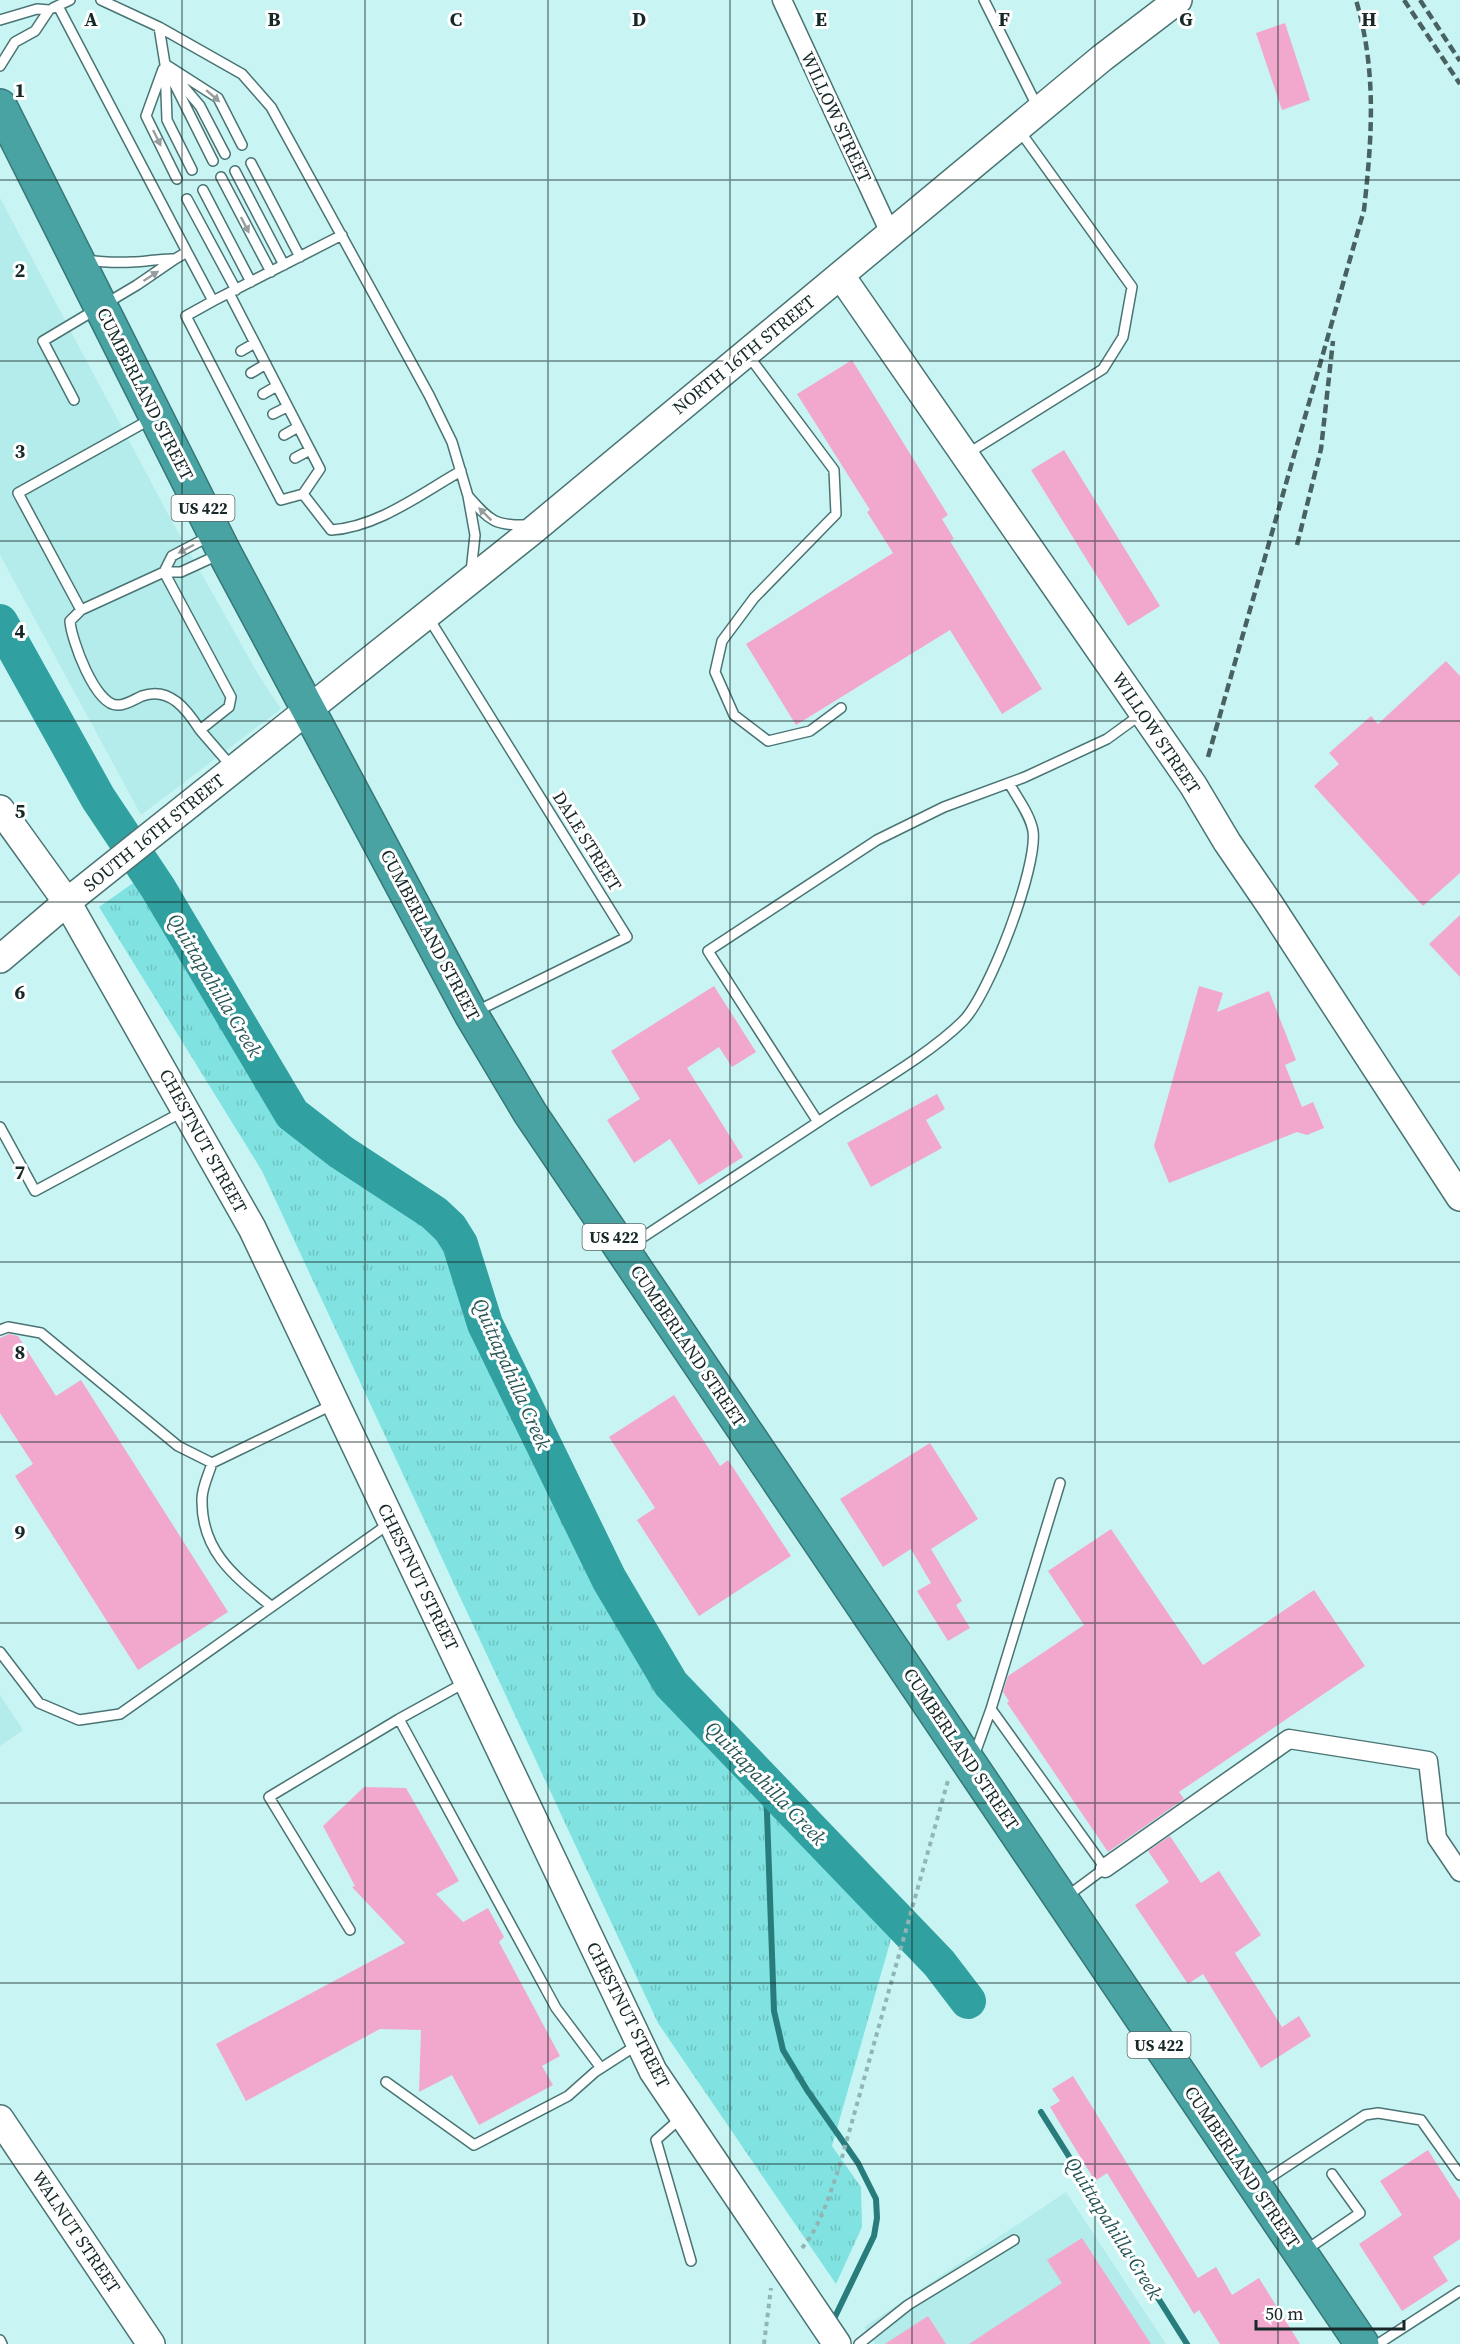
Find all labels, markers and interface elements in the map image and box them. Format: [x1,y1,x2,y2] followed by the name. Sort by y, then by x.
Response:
[84,5,98,33] text: A
[267,5,281,33] text: B
[450,5,462,33] text: C
[632,5,646,33] text: D
[815,5,827,33] text: E
[998,5,1010,33] text: F
[1179,5,1193,33] text: G
[1361,5,1377,33] text: H
[795,47,878,187] street label: WILLOW STREET
[15,76,25,104] text: 1
[205,90,220,103] one-way arrow
[152,129,161,146] one-way arrow
[240,217,250,234] one-way arrow
[15,256,26,284] text: 2
[142,271,159,282] one-way arrow
[667,289,820,420] street label: NORTH 16TH STREET
[91,303,200,484] street label: CUMBERLAND STREET
[15,437,26,465] text: 3
[172,495,234,521] road number: US 422
[478,507,492,521] one-way arrow
[177,544,194,554] one-way arrow
[15,617,26,645] text: 4
[1106,667,1207,799] street label: WILLOW STREET
[78,768,230,897] street label: SOUTH 16TH STREET
[547,786,628,895] street label: DALE STREET
[15,797,26,825] text: 5
[375,845,486,1025] street label: CUMBERLAND STREET
[161,908,269,1063] water label: Quittapahilla Creek
[15,978,26,1006] text: 6
[153,1064,254,1217] street label: CHESTNUT STREET
[15,1158,26,1186] text: 7
[582,1224,646,1250] road number: US 422
[625,1260,752,1432] street label: CUMBERLAND STREET
[466,1294,558,1455] water label: Quittapahilla Creek
[15,1338,25,1366] text: 8
[372,1499,465,1655] street label: CHESTNUT STREET
[15,1518,26,1546] text: 9
[898,1663,1025,1835] street label: CUMBERLAND STREET
[699,1715,833,1852] water label: Quittapahilla Creek
[581,1937,676,2092] street label: CHESTNUT STREET
[1128,2032,1190,2058] road number: US 422
[1179,2081,1306,2253] street label: CUMBERLAND STREET
[1059,2151,1169,2305] water label: Quittapahilla Creek
[26,2166,127,2298] street label: WALNUT STREET
[1256,2293,1404,2331] scale bar
[1265,2301,1303,2326] text: 50 m

